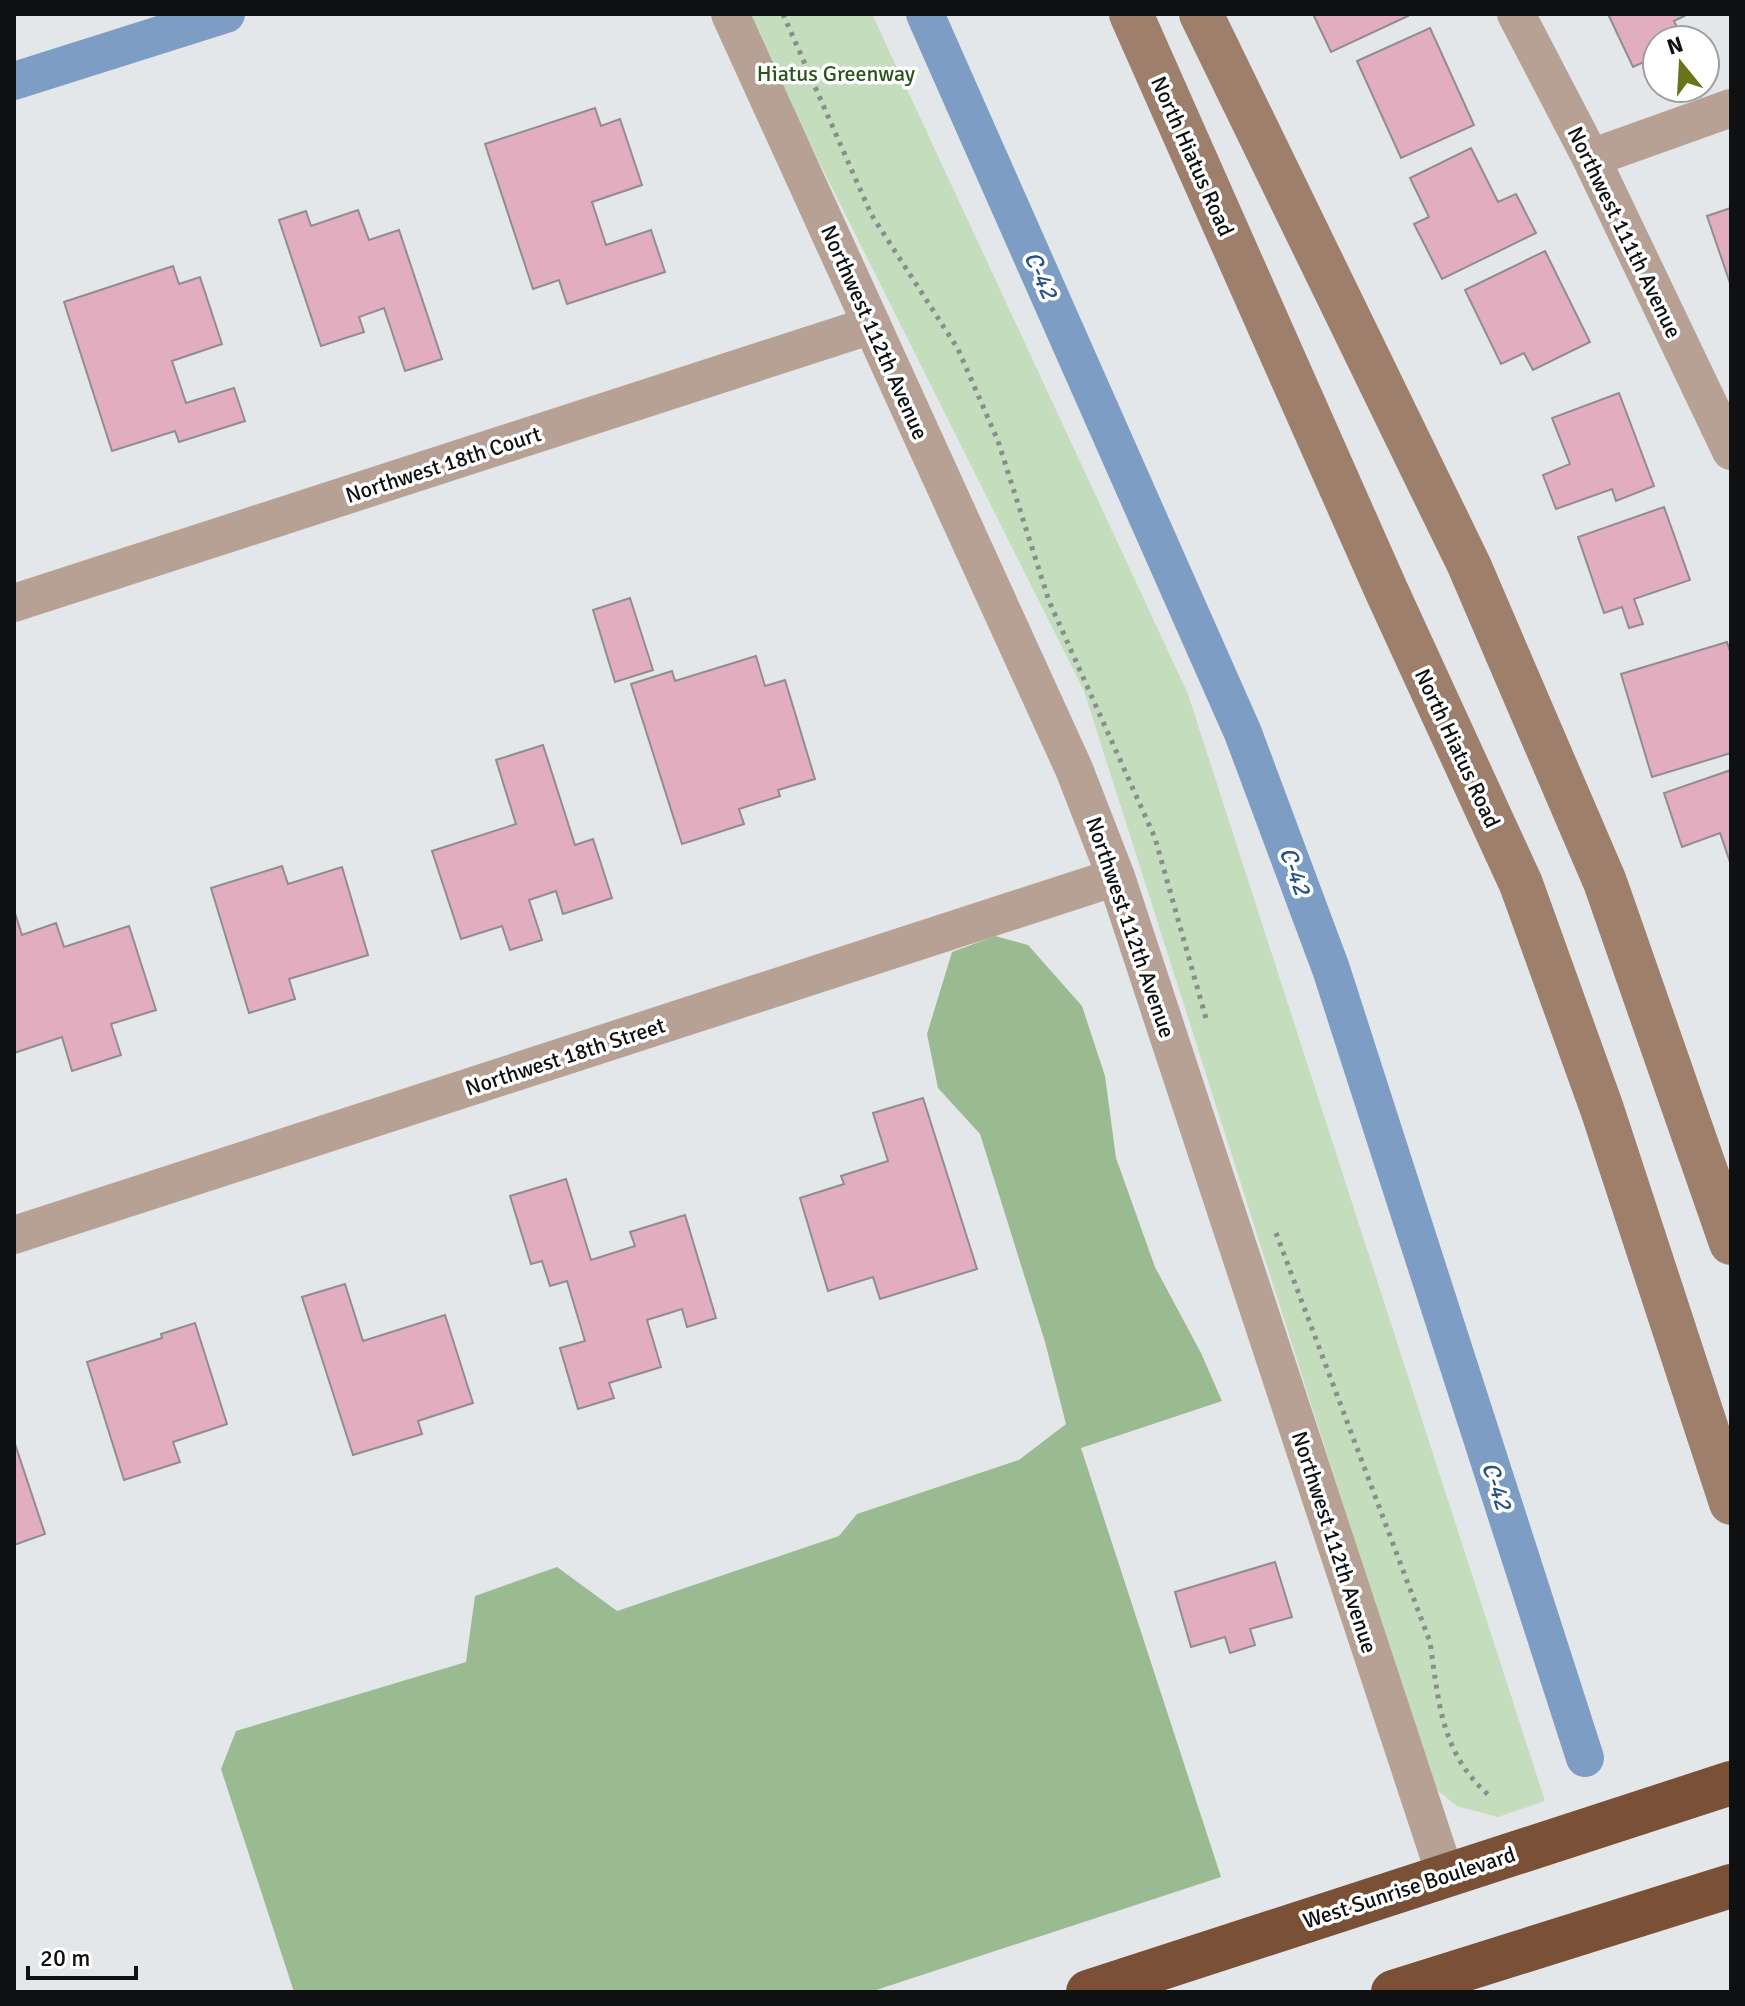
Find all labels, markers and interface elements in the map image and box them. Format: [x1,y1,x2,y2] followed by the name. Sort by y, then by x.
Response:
[1641,24,1721,104] north arrow
[1664,30,1686,61] text: N
[757,60,916,87] park label: Hiatus Greenway
[1145,72,1240,240] street label: North Hiatus Road
[1562,122,1688,342] street label: Northwest 111th Avenue
[815,221,934,444] street label: Northwest 112th Avenue
[1017,247,1065,305] water label: C-42
[342,420,545,509] street label: Northwest 18th Court
[1409,664,1506,832] street label: North Hiatus Road
[1080,813,1181,1041] street label: Northwest 112th Avenue
[1273,843,1318,901] water label: C-42
[462,1011,669,1102] street label: Northwest 18th Street
[1286,1428,1383,1657] street label: Northwest 112th Avenue
[1475,1458,1519,1516] water label: C-42
[1300,1840,1519,1935] street label: West Sunrise Boulevard
[28,1930,136,1980] scale bar
[40,1943,90,1973] text: 20 m

